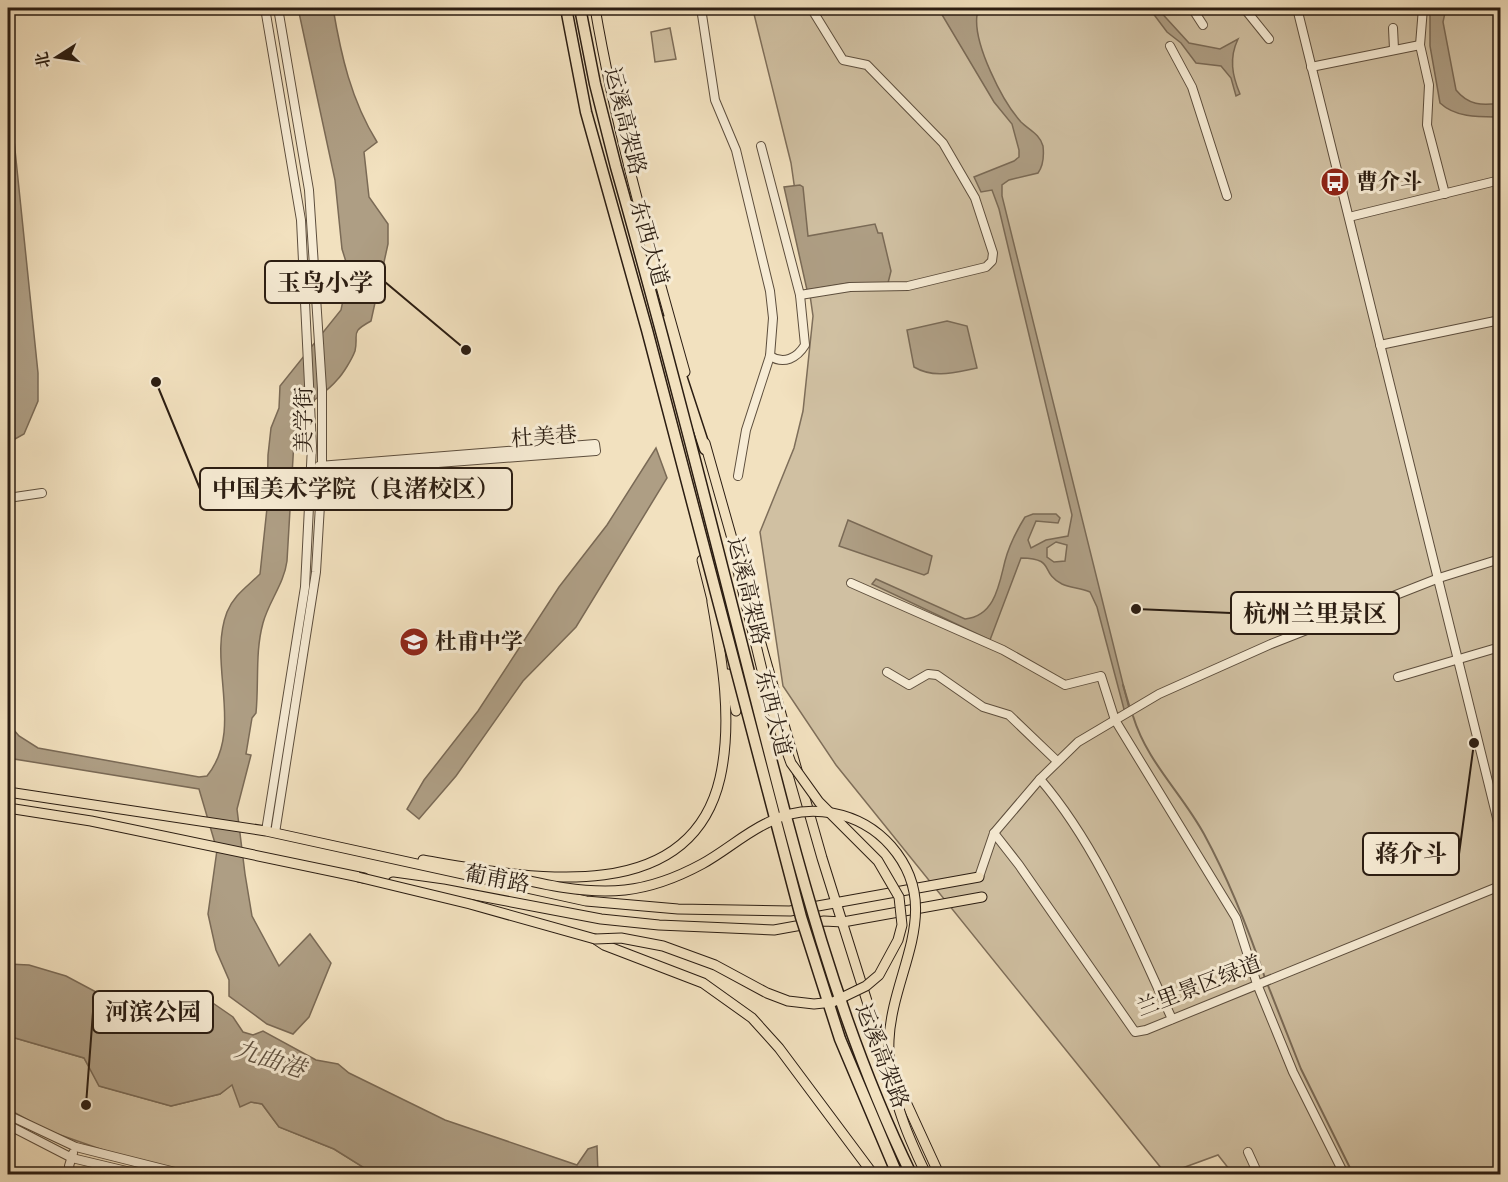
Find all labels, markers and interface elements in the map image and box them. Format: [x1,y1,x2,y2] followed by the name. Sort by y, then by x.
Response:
[27,27,87,87] north arrow
[31,50,56,70] text: 北
[597,64,653,178] street label: 运溪高架路
[1319,166,1351,198] bus stop icon: 曹介斗
[1356,167,1422,197] place label: 曹介斗
[622,197,676,289] street label: 东西大道
[265,261,385,303] callout: 玉鸟小学
[277,267,373,299] text: 玉鸟小学
[289,387,319,453] street label: 美学街
[510,420,578,454] street label: 杜美巷
[200,468,512,510] callout: 中国美术学院（良渚校区）
[212,473,500,505] text: 中国美术学院（良渚校区）
[720,534,776,648] street label: 运溪高架路
[1231,592,1399,634] callout: 杭州兰里景区
[1243,598,1387,630] text: 杭州兰里景区
[398,626,430,658] school or university icon: 杜甫中学
[435,627,523,657] place label: 杜甫中学
[748,667,798,759] street label: 东西大道
[1363,833,1459,875] callout: 蒋介斗
[1375,838,1447,870] text: 蒋介斗
[462,858,532,900] street label: 葡甫路
[1132,948,1266,1024] street label: 兰里景区绿道
[93,991,213,1033] callout: 河滨公园
[105,996,201,1028] text: 河滨公园
[848,999,916,1113] street label: 运溪高架路
[231,1033,312,1086] water label: 九曲港

